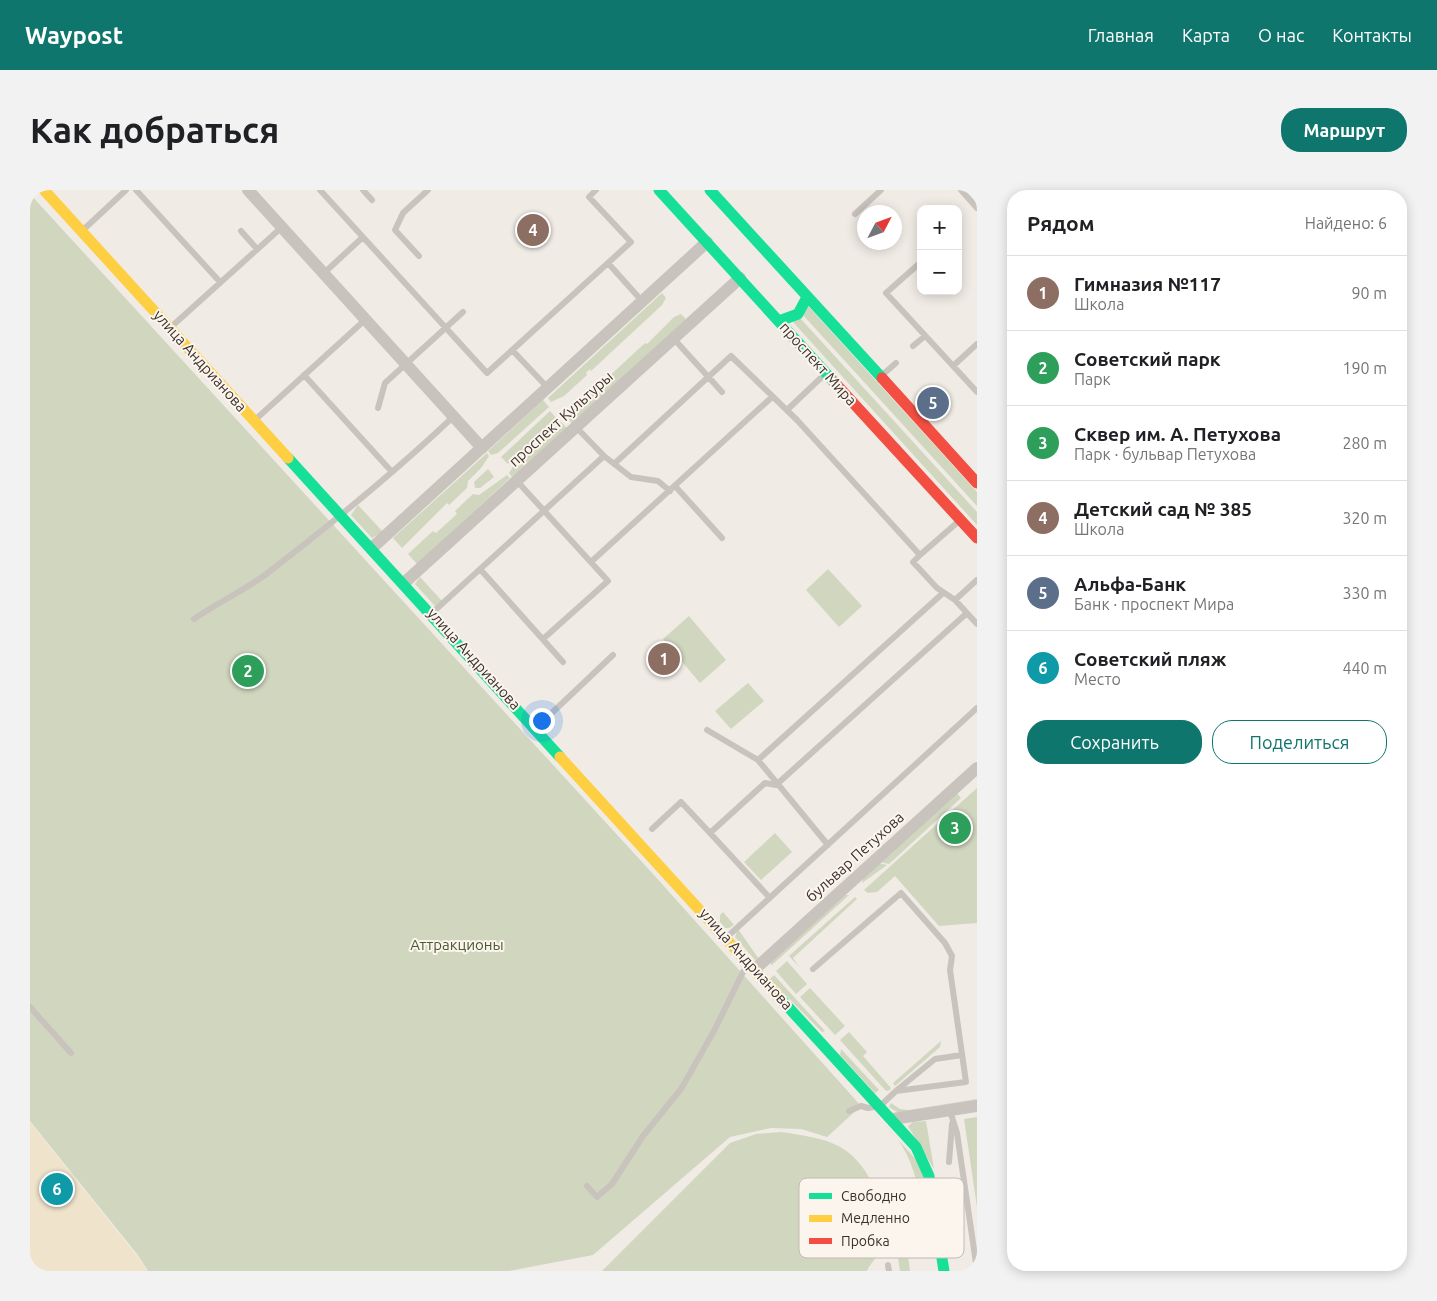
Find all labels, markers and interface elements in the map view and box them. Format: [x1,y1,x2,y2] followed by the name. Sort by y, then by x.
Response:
[25,22,123,49] text: Waypost
[1088,25,1154,45] text: Главная
[1182,25,1230,45] text: Карта
[1258,25,1304,45] text: О нас
[1332,25,1412,45] text: Контакты
[1281,108,1407,152] button: Маршрут
[30,110,279,150] text: Как добраться
[857,205,902,250] north arrow
[917,205,962,295] map controls
[917,205,962,250] button: +
[517,211,549,249] pin: 4
[1027,211,1095,235] text: Рядом
[1305,214,1387,232] text: Найдено: 6
[917,250,962,295] button: −
[1074,273,1221,295] text: Гимназия №117
[1038,284,1048,302] text: 1
[1351,284,1387,302] text: 90 m
[1074,295,1124,313] text: Школа
[150,306,250,415] street label: улица Андрианова
[776,318,860,409] street label: проспект Мира
[1074,348,1221,370] text: Советский парк
[1038,359,1048,377] text: 2
[1342,359,1387,377] text: 190 m
[505,368,616,470] street label: проспект Культуры
[1074,370,1111,388] text: Парк
[917,384,949,422] pin: 5
[1074,423,1281,445] text: Сквер им. А. Петухова
[1038,434,1048,452] text: 3
[1342,434,1387,452] text: 280 m
[1074,445,1256,463] text: Парк · бульвар Петухова
[1074,498,1252,520] text: Детский сад № 385
[1038,509,1048,527] text: 4
[1342,509,1387,527] text: 320 m
[1074,520,1124,538] text: Школа
[1074,573,1186,595] text: Альфа-Банк
[1038,584,1048,602] text: 5
[1342,584,1387,602] text: 330 m
[1074,595,1234,613] text: Банк · проспект Мира
[424,604,524,713] street label: улица Андрианова
[648,640,680,678] pin: 1
[1074,648,1226,670] text: Советский пляж
[232,652,264,690] pin: 2
[1038,659,1048,677] text: 6
[1342,659,1387,677] text: 440 m
[1074,670,1121,688] text: Место
[529,708,555,734] your location
[1027,720,1202,764] button: Сохранить
[1212,720,1387,764] button: Поделиться
[802,808,907,905] street label: бульвар Петухова
[939,809,971,847] pin: 3
[696,904,796,1013] street label: улица Андрианова
[410,936,504,953] park label: Аттракционы
[41,1170,73,1208] pin: 6
[799,1178,964,1258] legend
[841,1188,906,1204] text: Свободно
[841,1210,910,1226] text: Медленно
[841,1233,890,1249] text: Пробка

